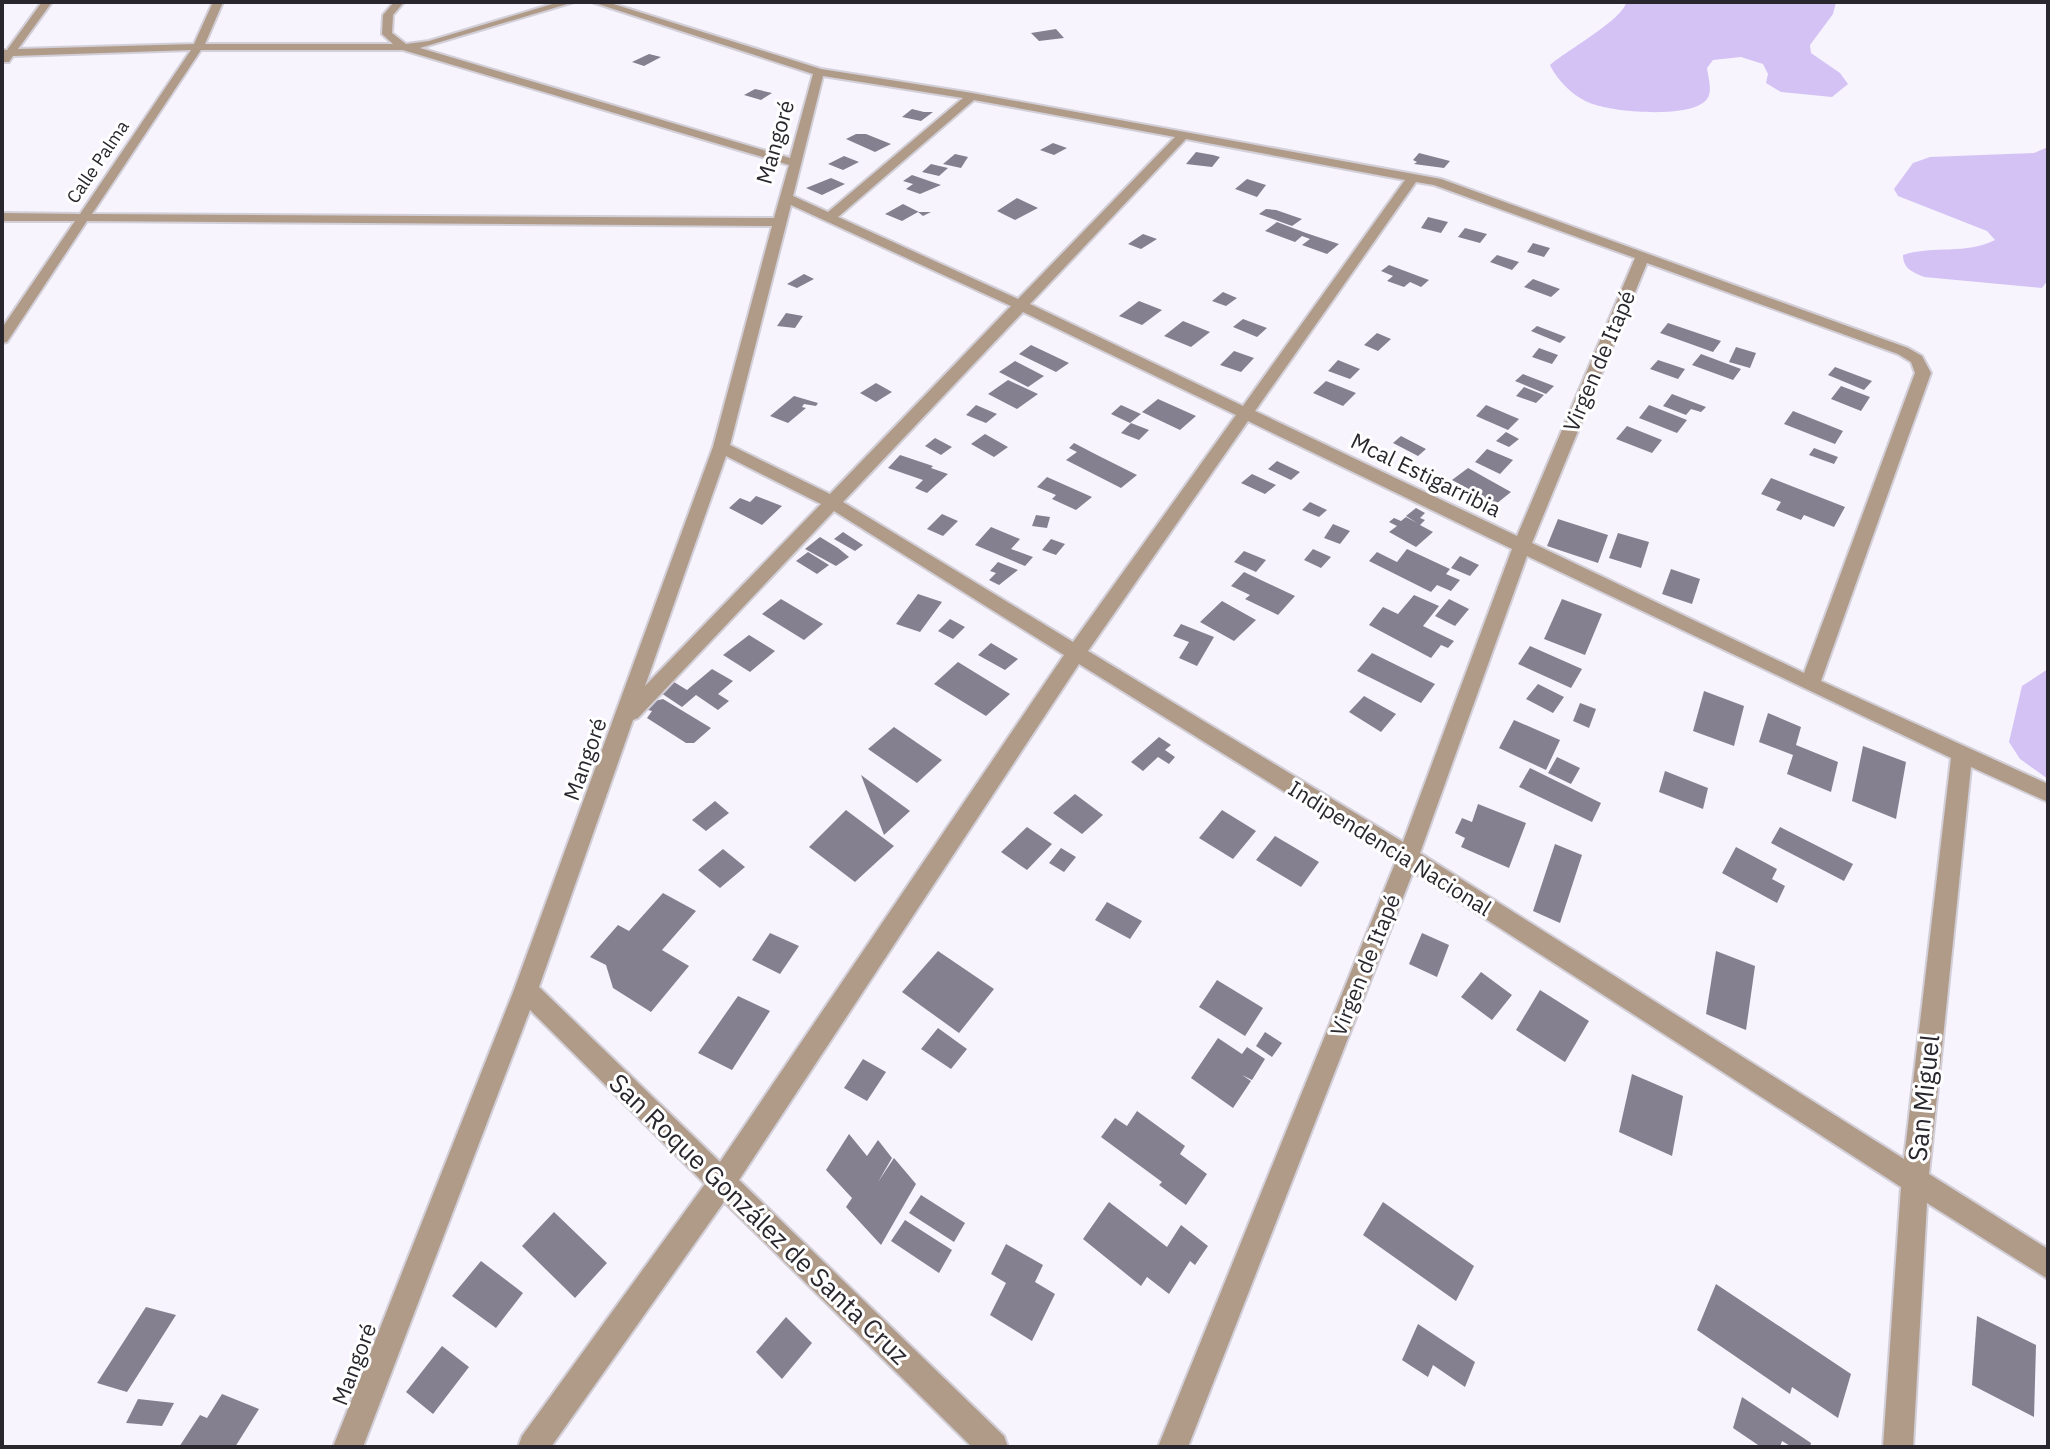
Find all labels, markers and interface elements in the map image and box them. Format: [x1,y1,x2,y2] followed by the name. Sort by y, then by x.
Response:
[749,97,800,187] street label: Mangoré
[61,116,134,208] street label: Calle Palma
[1556,286,1641,436] street label: Virgen de Itapé
[1346,426,1506,524] street label: Mcal Estigarribia
[556,713,613,804] street label: Mangoré
[1283,773,1497,922] street label: Indipendencia Nacional
[1323,889,1406,1040] street label: Virgen de Itapé
[1899,1033,1947,1163] street label: San Miguel
[602,1066,917,1371] street label: San Roque González de Santa Cruz
[325,1318,382,1409] street label: Mangoré

